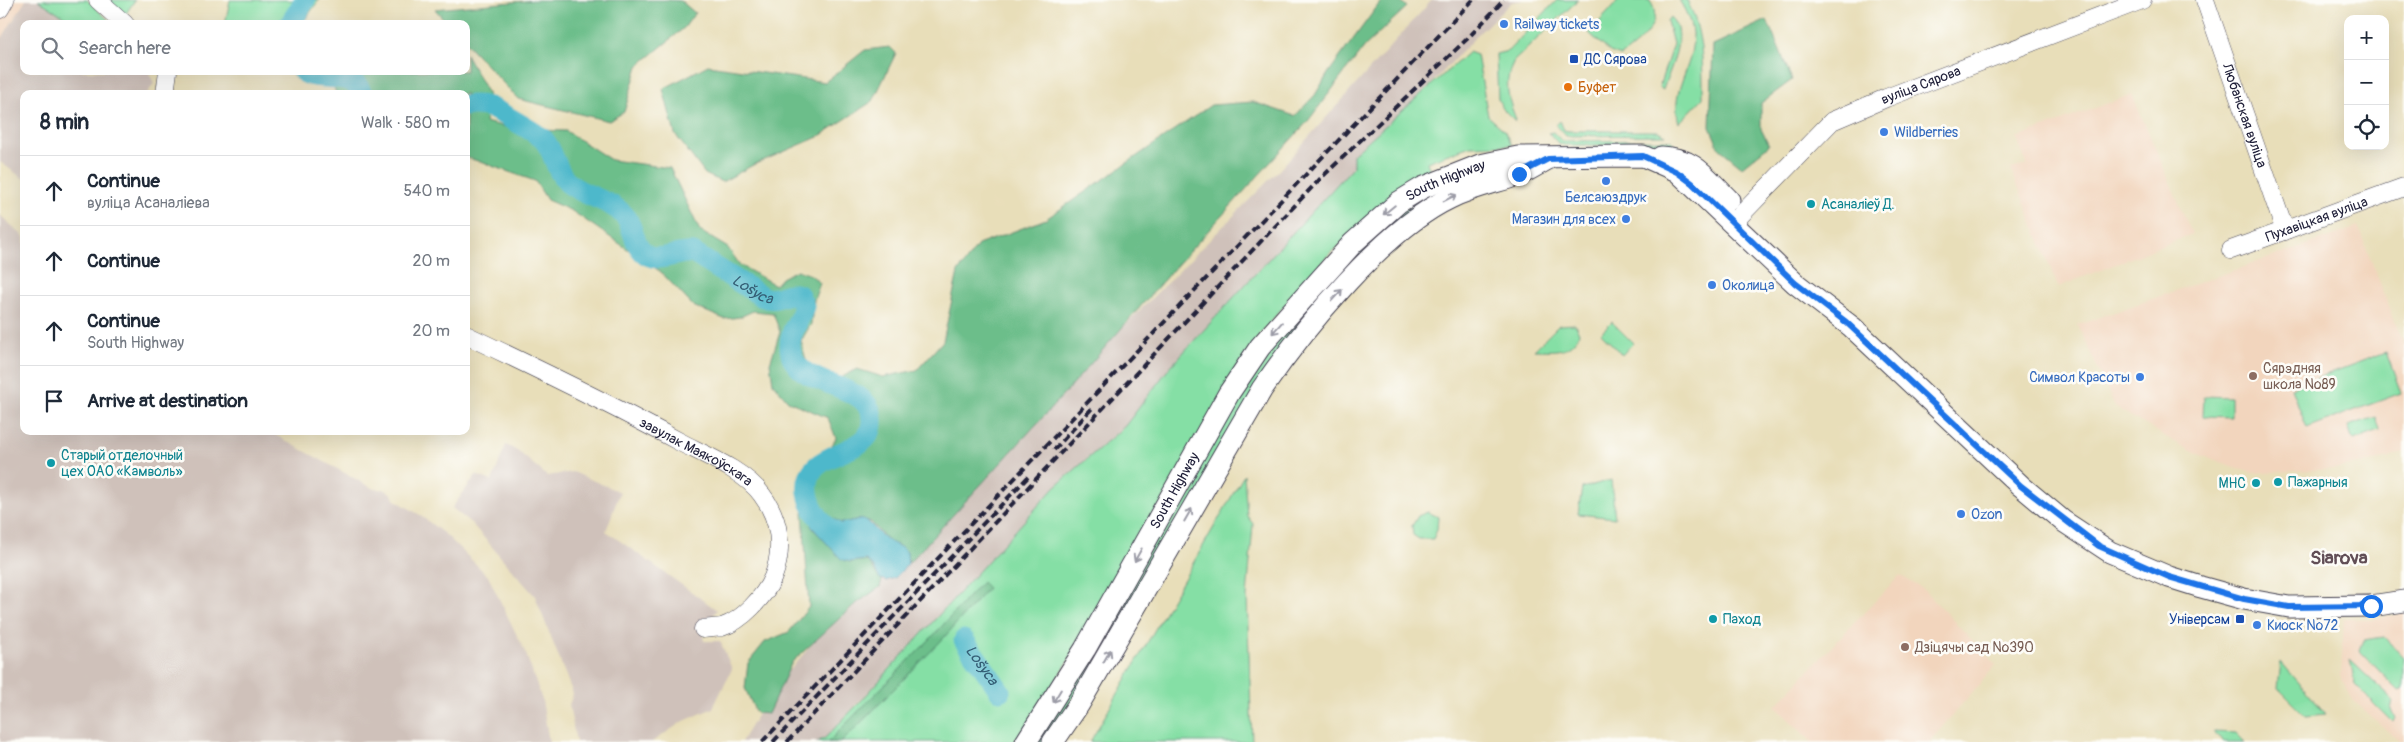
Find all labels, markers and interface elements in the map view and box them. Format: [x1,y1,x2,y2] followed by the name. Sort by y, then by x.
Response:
[2344,15,2389,150] map controls
[2344,15,2389,60] button: +
[1514,16,1600,33] place label: Railway tickets
[1498,18,1510,30] marker: Railway tickets
[20,20,470,75] search box
[38,34,66,62] icon: search
[78,36,171,60] text: Search here
[1583,51,1647,68] place label: ДС Сярова
[1568,53,1580,65] marker: ДС Сярова
[2218,60,2270,170] street label: Любанская вуліца
[2344,60,2389,105] button: −
[1878,62,1963,108] street label: вуліца Сярова
[1578,79,1616,96] place label: Буфет
[1562,81,1574,93] marker: Буфет
[2344,105,2389,150] button: locate
[40,109,89,136] text: 8 min
[361,113,450,133] text: Walk · 580 m
[1894,124,1959,141] place label: Wildberries
[1878,126,1890,138] marker: Wildberries
[1403,156,1487,205] street label: South Highway
[1508,163,1531,186] route end
[87,169,160,193] text: Continue
[1600,175,1612,187] marker: Белсаюздрук
[40,177,68,205] icon: ahead
[403,181,450,201] text: 540 m
[1565,189,1647,206] place label: Белсаюздрук
[87,193,210,213] text: вуліца Асаналіева
[1442,193,1457,202] one-way arrow
[2263,193,2370,246] street label: Пухавіцкая вуліца
[1821,196,1895,213] place label: Асаналіеў Д.
[1805,198,1817,210] marker: Асаналіеў Д.
[1383,205,1396,216] one-way arrow
[1512,211,1616,228] place label: Магазин для всех
[1620,213,1632,225] marker: Магазин для всех
[40,247,68,275] icon: ahead
[87,249,160,273] text: Continue
[412,251,450,271] text: 20 m
[728,271,774,309] water label: Lošyca
[1722,277,1775,294] place label: Околица
[1706,279,1718,291] marker: Околица
[1331,288,1343,301] one-way arrow
[87,309,160,333] text: Continue
[40,317,68,345] icon: ahead
[412,321,450,341] text: 20 m
[1271,321,1283,334] one-way arrow
[87,333,184,353] text: South Highway
[2263,360,2336,393] place label: Сярэдняя школа №89
[2029,369,2130,386] place label: Символ Красоты
[2247,370,2259,382] marker: Сярэдняя школа №89
[2134,371,2146,383] marker: Символ Красоты
[40,387,68,415] icon: arrive
[87,389,248,413] text: Arrive at destination
[637,414,756,490] street label: завулак Маякоўскага
[61,447,183,480] place label: Старый отделочный цех ОАО «Камволь»
[1146,449,1203,532] street label: South Highway
[45,457,57,469] marker: Старый отделочный цех ОАО «Камволь»
[2288,474,2348,491] place label: Пажарныя
[2218,475,2246,492] place label: МНС
[2272,476,2284,488] marker: Пажарныя
[2250,477,2262,489] marker: МНС
[1971,506,2003,523] place label: Ozon
[1183,508,1193,523] one-way arrow
[1955,508,1967,520] marker: Ozon
[2310,546,2368,570] district label: Siarova
[1133,548,1143,563] one-way arrow
[2360,595,2383,618] route start
[1723,611,1761,628] place label: Паход
[2169,611,2230,628] place label: Універсам
[1707,613,1719,625] marker: Паход
[2234,613,2246,625] marker: Універсам
[2267,617,2339,634] place label: Киоск №72
[2251,619,2263,631] marker: Киоск №72
[1914,639,2034,656] place label: Дзіцячы сад №390
[1899,641,1911,653] marker: Дзіцячы сад №390
[961,642,1003,690] water label: Lošyca
[1102,649,1112,664] one-way arrow
[1051,688,1061,702] one-way arrow

